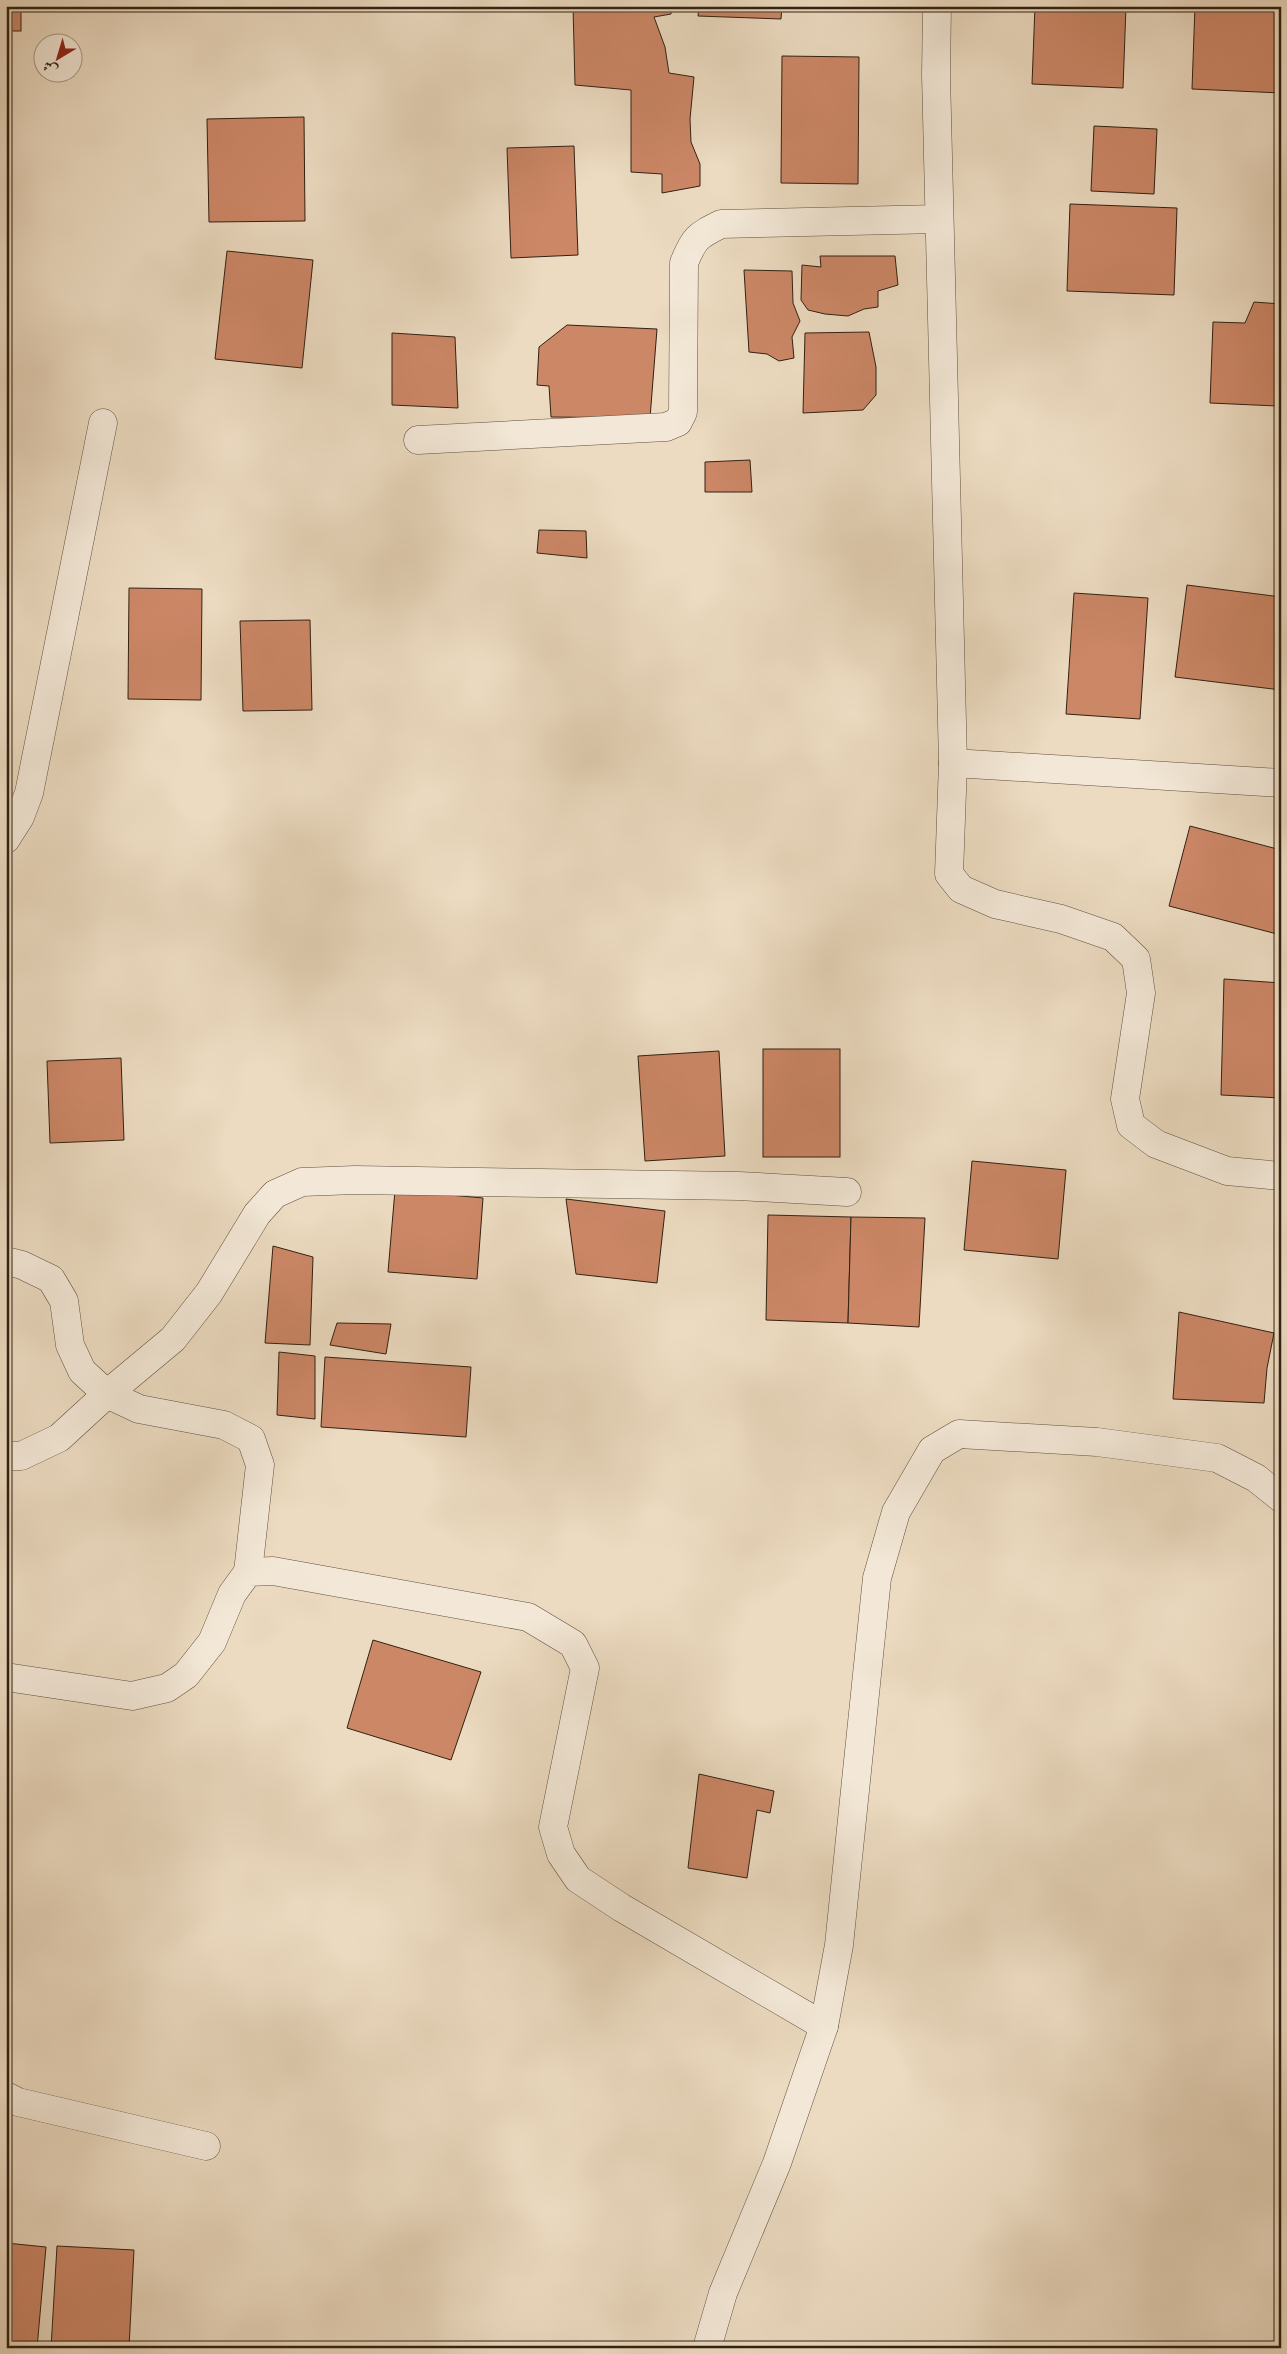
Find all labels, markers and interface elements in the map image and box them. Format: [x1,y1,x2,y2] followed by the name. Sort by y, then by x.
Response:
[32,32,82,82] north arrow
[39,57,61,80] text: ش

